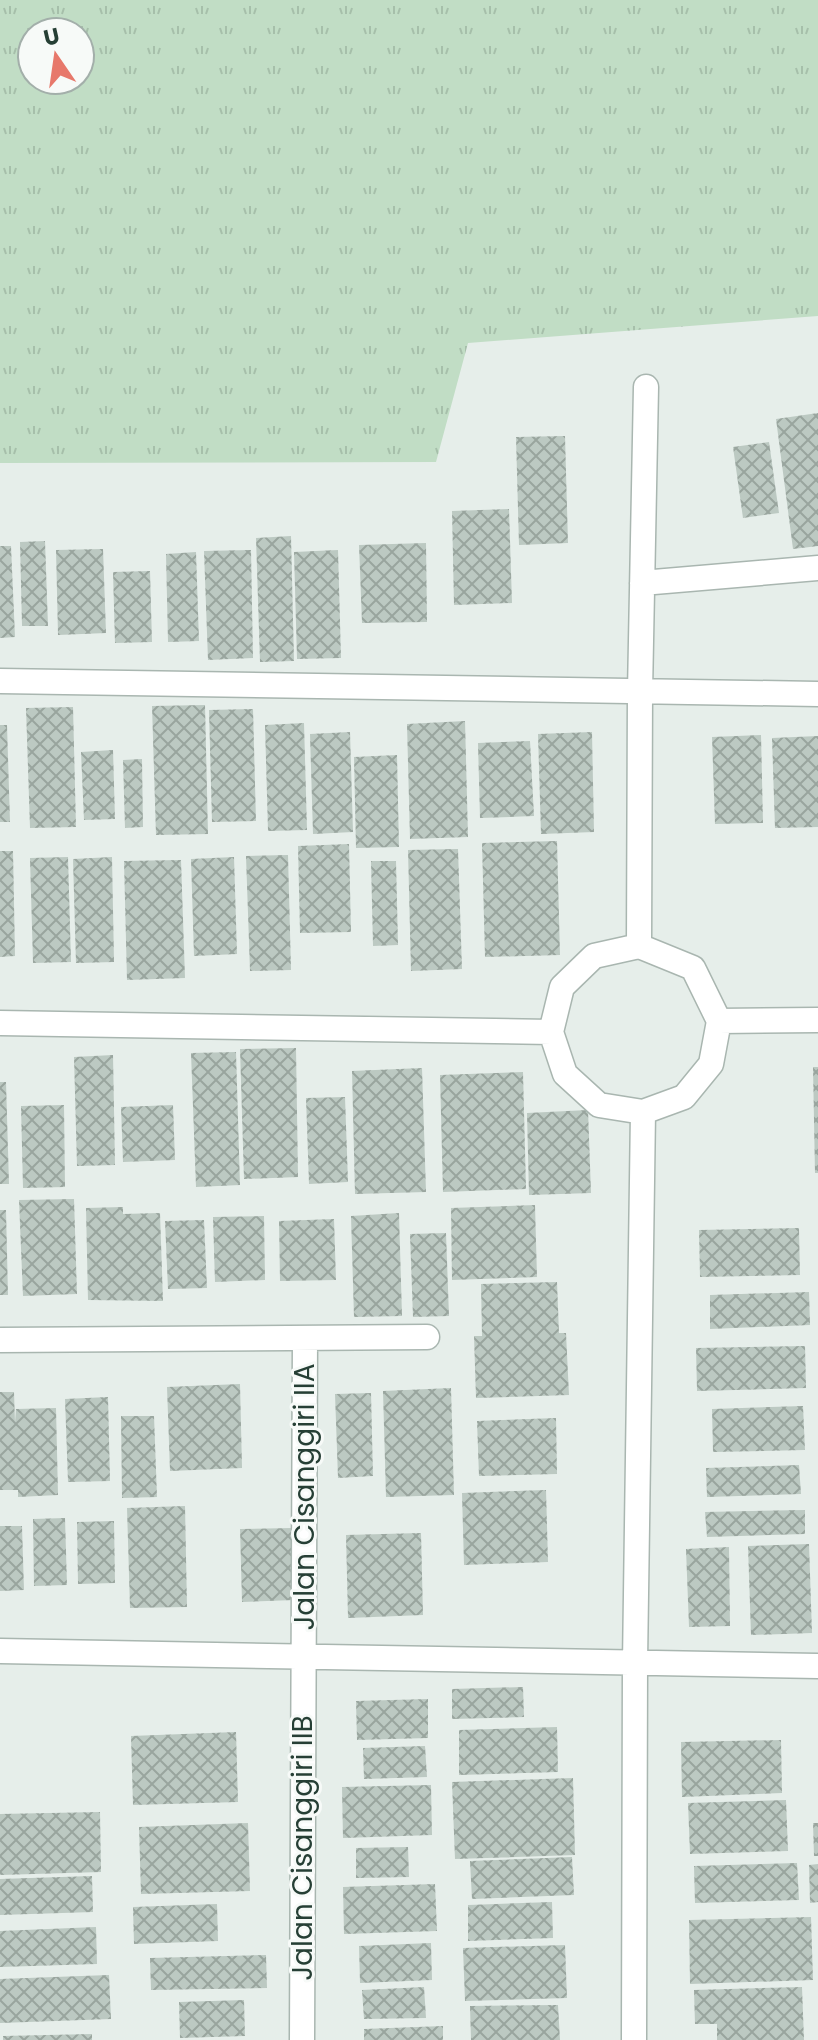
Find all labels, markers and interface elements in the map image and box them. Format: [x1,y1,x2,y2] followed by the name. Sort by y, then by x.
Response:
[16,16,96,96] north arrow
[41,20,63,54] text: U
[285,1363,324,1631] street label: Jalan Cisanggiri IIA
[283,1715,322,1981] street label: Jalan Cisanggiri IIB

